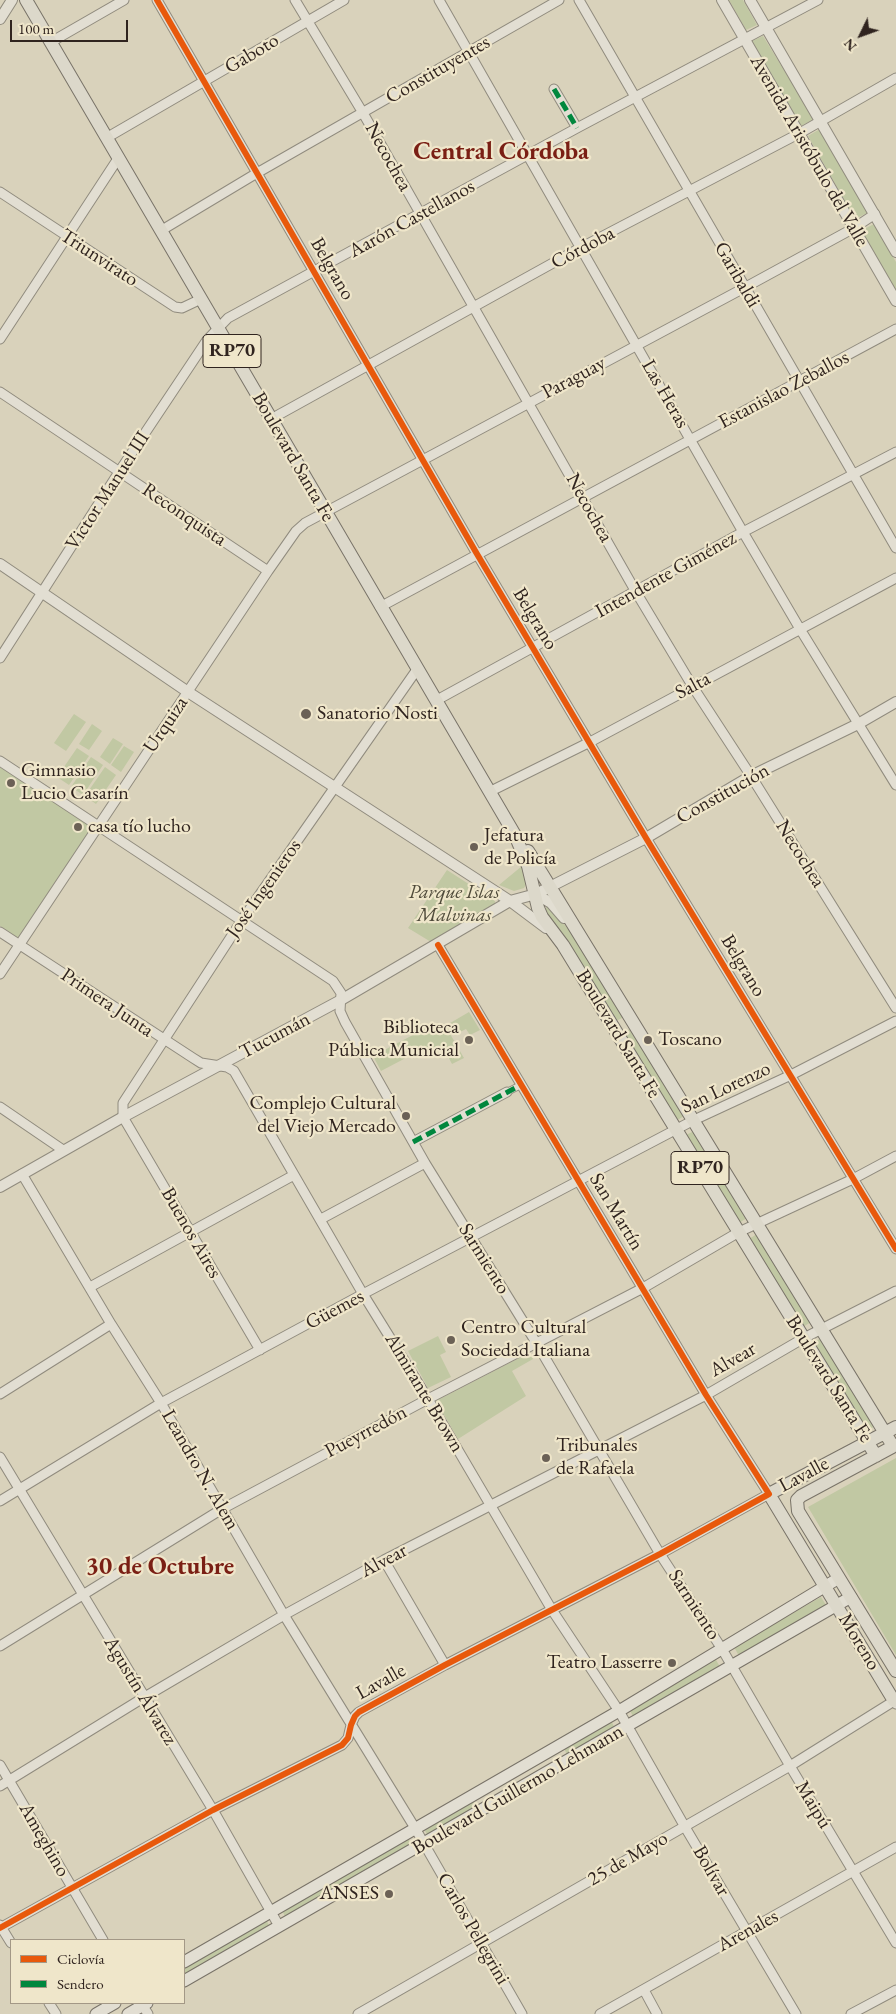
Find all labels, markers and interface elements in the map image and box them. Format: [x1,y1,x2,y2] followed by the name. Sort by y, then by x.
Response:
[12,10,130,42] scale bar
[836,10,886,60] north arrow
[18,19,54,38] text: 100 m
[221,29,283,79] street label: Gaboto
[382,31,494,109] street label: Constituyentes
[839,35,860,55] text: N
[744,51,874,251] street label: Avenida Aristóbulo del Valle
[359,118,417,196] street label: Necochea
[413,137,589,167] district label: Central Córdoba
[345,175,479,263] street label: Aarón Castellanos
[547,221,619,275] street label: Córdoba
[56,224,142,292] street label: Triunvirato
[305,233,359,305] street label: Belgrano
[709,238,765,312] street label: Garibaldi
[203,334,261,368] road number: RP70
[715,346,853,434] street label: Estanislao Zeballos
[538,351,610,405] street label: Paraguay
[636,355,694,433] street label: Las Heras
[246,388,340,526] street label: Boulevard Santa Fe
[61,427,155,555] street label: Victor Manuel III
[560,469,618,547] street label: Necochea
[137,478,231,552] street label: Reconquista
[591,526,741,624] street label: Intendente Giménez
[507,584,563,654] street label: Belgrano
[671,667,715,705] street label: Salta
[138,692,194,758] street label: Urquiza
[317,702,438,726] place label: Sanatorio Nosti
[299,707,313,721] marker: Sanatorio Nosti
[21,759,129,806] place label: Gimnasio Lucio Casarín
[672,759,774,829] street label: Constitución
[5,777,17,789] marker: Gimnasio Lucio Casarín
[88,815,191,839] place label: casa tío lucho
[770,816,830,892] street label: Necochea
[72,821,84,833] marker: casa tío lucho
[484,824,556,871] place label: Jefatura de Policía
[221,835,307,943] street label: José Ingenieros
[468,841,480,853] marker: Jefatura de Policía
[409,881,499,928] park label: Parque Islas Malvinas
[715,931,771,1001] street label: Belgrano
[56,963,158,1043] street label: Primera Junta
[570,965,666,1103] street label: Boulevard Santa Fe
[235,1007,315,1065] street label: Tucumán
[328,1016,459,1063] place label: Biblioteca Pública Municial
[658,1028,722,1052] place label: Toscano
[463,1034,475,1046] marker: Biblioteca Pública Municial
[642,1034,654,1046] marker: Toscano
[677,1057,775,1119] street label: San Lorenzo
[249,1092,396,1139] place label: Complejo Cultural del Viejo Mercado
[400,1110,412,1122] marker: Complejo Cultural del Viejo Mercado
[671,1152,729,1184] road number: RP70
[584,1169,648,1255] street label: San Martín
[155,1183,227,1283] street label: Buenos Aires
[453,1219,515,1299] street label: Sarmiento
[302,1285,368,1335] street label: Güemes
[780,1311,878,1447] street label: Boulevard Santa Fe
[461,1316,590,1363] place label: Centro Cultural Sociedad Italiana
[379,1329,469,1457] street label: Almirante Brown
[445,1334,457,1346] marker: Centro Cultural Sociedad Italiana
[706,1337,760,1383] street label: Alvear
[321,1400,411,1464] street label: Pueyrredón
[156,1405,244,1535] street label: Leandro N. Alem
[556,1434,637,1481] place label: Tribunales de Rafaela
[540,1452,552,1464] marker: Tribunales de Rafaela
[775,1452,833,1498] street label: Lavalle
[357,1539,411,1583] street label: Alvear
[86,1552,234,1582] district label: 30 de Octubre
[662,1565,726,1645] street label: Sarmiento
[833,1609,885,1675] street label: Moreno
[98,1632,182,1750] street label: Agustín Álvarez
[547,1651,662,1675] place label: Teatro Lasserre
[666,1657,678,1669] marker: Teatro Lasserre
[352,1659,410,1705] street label: Lavalle
[408,1720,628,1860] street label: Boulevard Guillermo Lehmann
[789,1777,837,1833] street label: Maipú
[13,1799,75,1881] street label: Ameghino
[584,1826,672,1892] street label: 25 de Mayo
[687,1842,735,1900] street label: Bolívar
[431,1869,515,1989] street label: Carlos Pellegrini
[319,1882,379,1906] place label: ANSES
[383,1888,395,1900] marker: ANSES
[713,1905,783,1957] street label: Arenales
[10,1939,185,2004] legend
[57,1949,104,1968] text: Ciclovía
[57,1974,104,1993] text: Sendero

